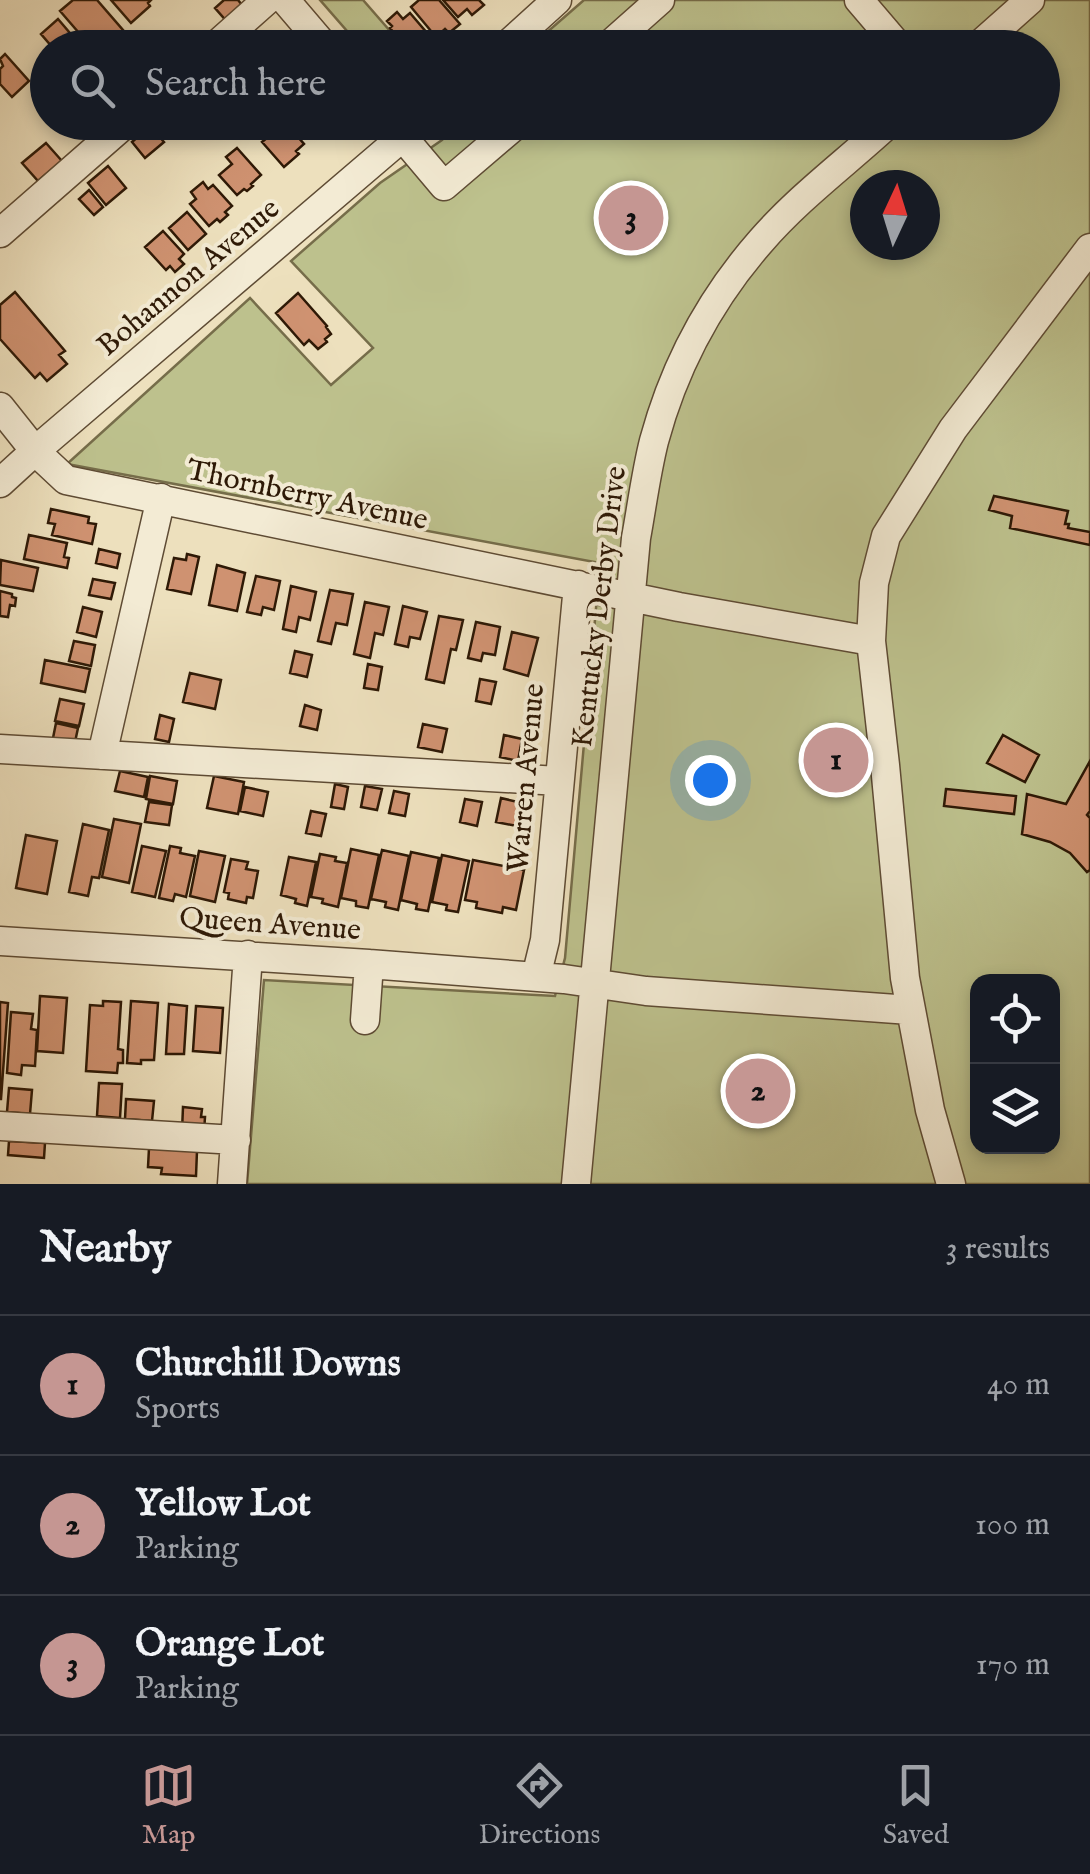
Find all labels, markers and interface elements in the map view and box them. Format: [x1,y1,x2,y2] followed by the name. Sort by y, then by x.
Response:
[30,30,1060,140] search box
[65,58,120,113] icon: search
[145,61,326,109] text: Search here
[850,170,940,260] north arrow
[598,180,664,256] pin: 3
[90,190,288,366] street label: Bohannon Avenue
[183,452,431,540] street label: Thornberry Avenue
[564,464,636,750] street label: Kentucky Derby Drive
[500,682,554,874] street label: Warren Avenue
[804,722,868,798] pin: 1
[685,755,736,806] your location
[178,900,362,950] street label: Queen Avenue
[970,974,1060,1154] map controls
[970,974,1060,1064] button: locate
[726,1054,790,1128] pin: 2
[970,1064,1060,1154] button: layers
[40,1223,171,1276] text: Nearby
[946,1229,1050,1270] text: 3 results
[135,1341,401,1389] text: Churchill Downs
[67,1365,78,1406] text: 1
[987,1365,1050,1406] text: 40 m
[135,1389,220,1430] text: Sports
[135,1481,311,1529] text: Yellow Lot
[65,1505,80,1546] text: 2
[975,1505,1050,1546] text: 100 m
[135,1529,239,1570] text: Parking
[135,1621,324,1669] text: Orange Lot
[67,1645,78,1686] text: 3
[976,1645,1050,1686] text: 170 m
[135,1669,239,1710] text: Parking
[141,1758,196,1853] tab: Map
[478,1758,600,1853] tab: Directions
[883,1758,949,1853] tab: Saved

